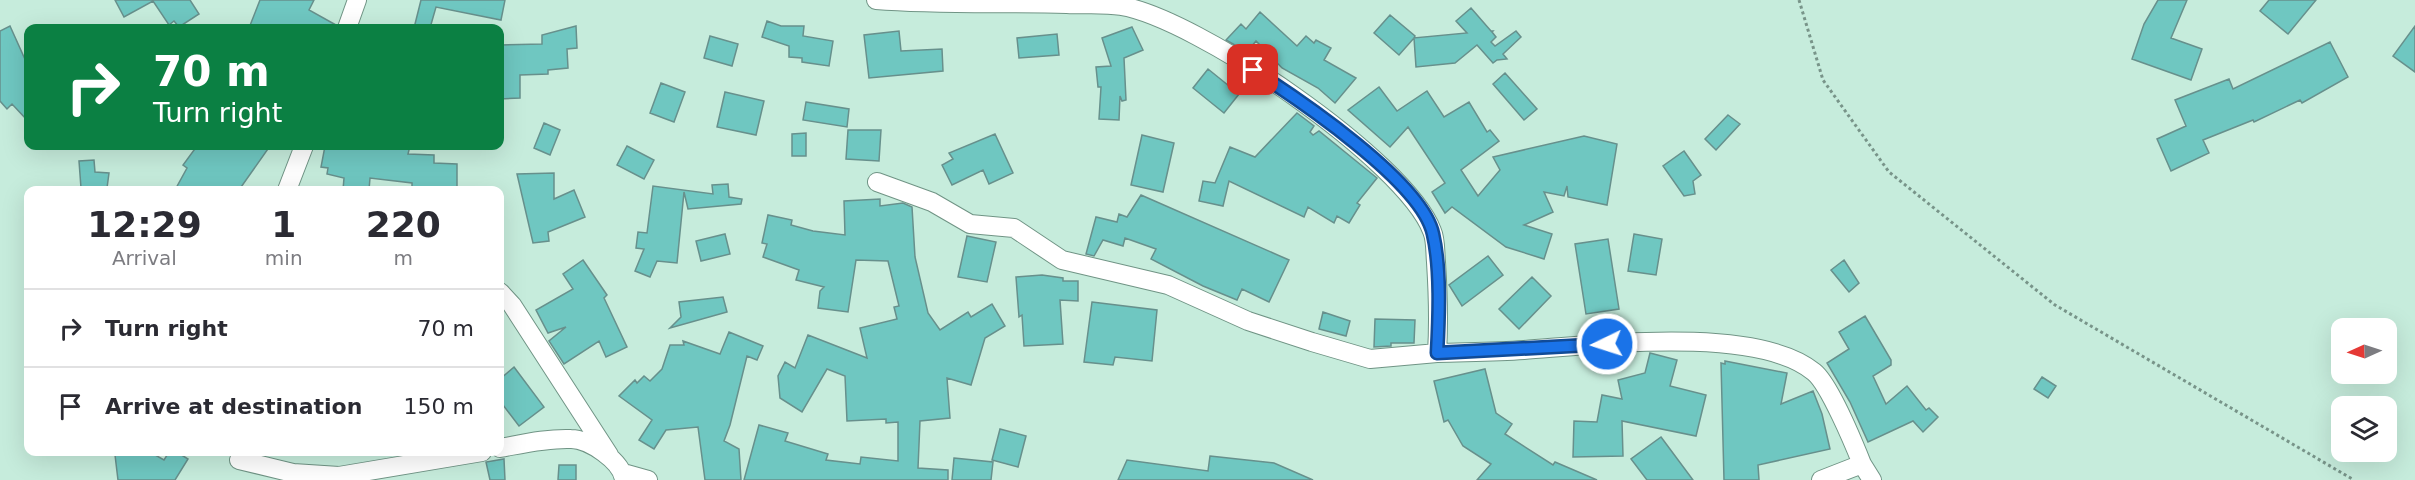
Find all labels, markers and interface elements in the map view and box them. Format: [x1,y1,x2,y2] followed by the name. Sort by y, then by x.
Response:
[1227,44,1278,95] pin
[153,47,270,96] text: 70 m
[54,48,132,126] icon: right
[1236,53,1269,86] icon: arrive
[153,97,282,128] text: Turn right
[87,204,202,245] text: 12:29
[271,204,296,245] text: 1
[366,204,441,245] text: 220
[112,246,177,270] text: Arrival
[265,246,303,270] text: min
[394,246,413,270] text: m
[54,312,87,345] icon: right
[1575,312,1639,376] position arrow
[105,316,228,341] text: Turn right
[418,316,474,341] text: 70 m
[2331,318,2397,384] north arrow
[2331,318,2397,462] map controls
[54,390,87,423] icon: arrive
[105,394,362,419] text: Arrive at destination
[404,394,474,419] text: 150 m
[2331,396,2397,462] button: layers

